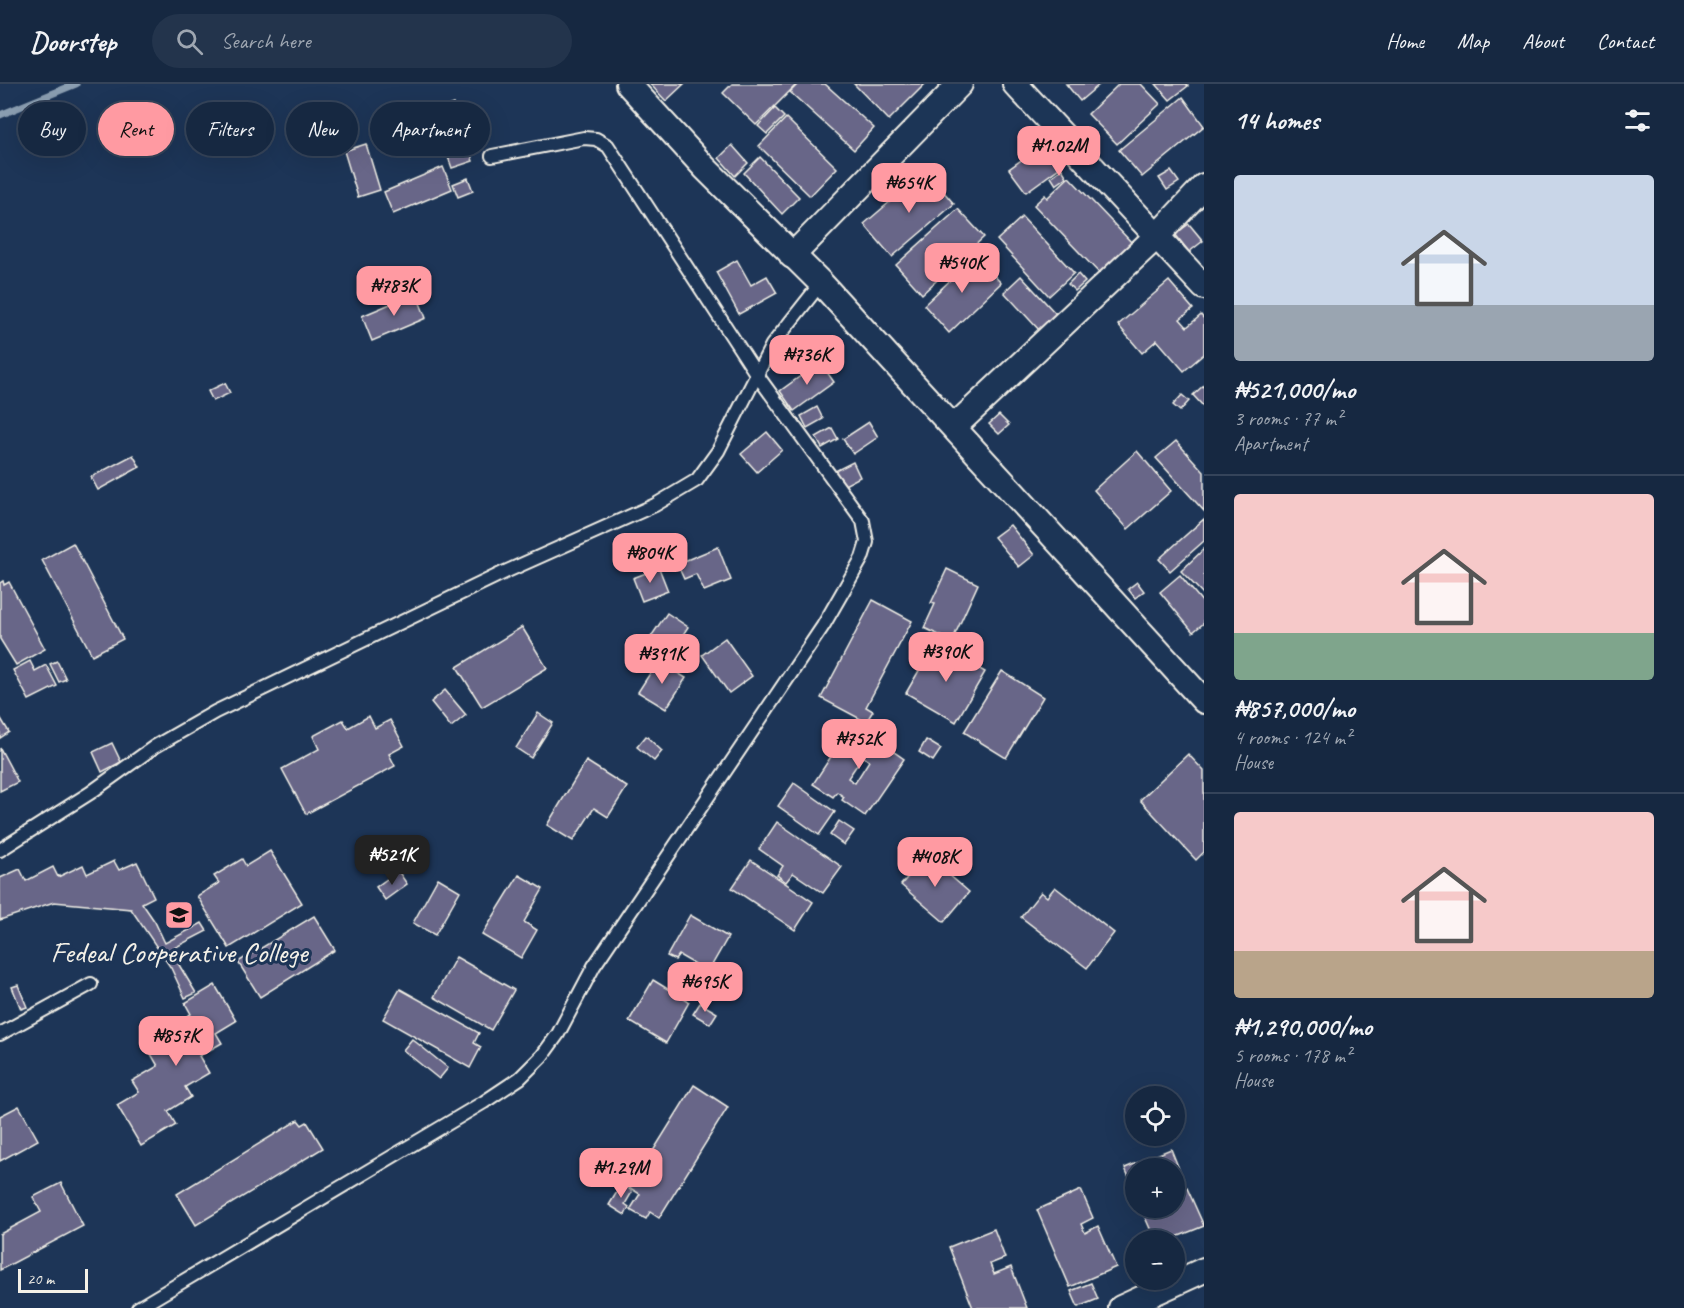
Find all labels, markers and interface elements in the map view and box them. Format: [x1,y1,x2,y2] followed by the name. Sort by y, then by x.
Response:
[152,14,572,68] search box
[30,24,116,59] text: Doorstep
[173,25,206,58] icon: search
[221,27,311,55] text: Search here
[1386,28,1424,54] text: Home
[1457,28,1489,54] text: Map
[1522,28,1564,54] text: About
[1597,28,1654,54] text: Contact
[18,102,86,156] chip: Buy
[98,102,174,156] chip: Rent
[186,102,274,156] chip: Filters
[286,102,358,156] chip: New
[370,102,490,156] chip: Apartment
[1234,104,1319,137] text: 14 homes
[1621,104,1654,137] icon: filters
[1010,126,1108,177] pin: ₦1.02M
[1031,133,1087,158] text: ₦1.02M
[867,163,951,214] pin: ₦654K
[885,170,933,195] text: ₦654K
[1390,214,1498,322] icon: home
[920,243,1004,294] pin: ₦540K
[939,250,985,275] text: ₦540K
[352,266,436,317] pin: ₦783K
[371,273,417,298] text: ₦783K
[765,335,849,386] pin: ₦736K
[783,342,831,367] text: ₦736K
[1234,373,1355,406] text: ₦521,000/mo
[1234,406,1342,431] text: 3 rooms · 77 m²
[1234,431,1307,456] text: Apartment
[608,533,692,584] pin: ₦804K
[1390,533,1498,641] icon: home
[626,540,674,565] text: ₦804K
[904,632,988,683] pin: ₦390K
[620,634,704,685] pin: ₦391K
[923,639,969,664] text: ₦390K
[639,641,685,666] text: ₦391K
[1234,692,1355,725] text: ₦857,000/mo
[817,719,901,770] pin: ₦752K
[1234,725,1351,750] text: 4 rooms · 124 m²
[836,726,882,751] text: ₦752K
[1234,750,1273,775] text: House
[350,835,434,886] pin: ₦521K
[893,837,977,888] pin: ₦408K
[369,842,415,867] text: ₦521K
[911,844,959,869] text: ₦408K
[1390,851,1498,959] icon: home
[163,899,195,931] school or university icon: Fedeal Cooperative College
[51,933,310,971] place label: Fedeal Cooperative College
[663,962,747,1013] pin: ₦695K
[682,969,728,994] text: ₦695K
[1234,1010,1372,1043] text: ₦1,290,000/mo
[134,1016,218,1067] pin: ₦857K
[153,1023,199,1048] text: ₦857K
[1234,1043,1351,1068] text: 5 rooms · 178 m²
[1234,1068,1273,1093] text: House
[1125,1086,1185,1290] map controls
[1125,1086,1185,1146] button: locate
[572,1148,670,1199] pin: ₦1.29M
[593,1155,649,1180] text: ₦1.29M
[1125,1158,1185,1218] button: +
[1125,1230,1185,1290] button: −
[18,1266,88,1294] scale bar
[27,1269,54,1289] text: 20 m

